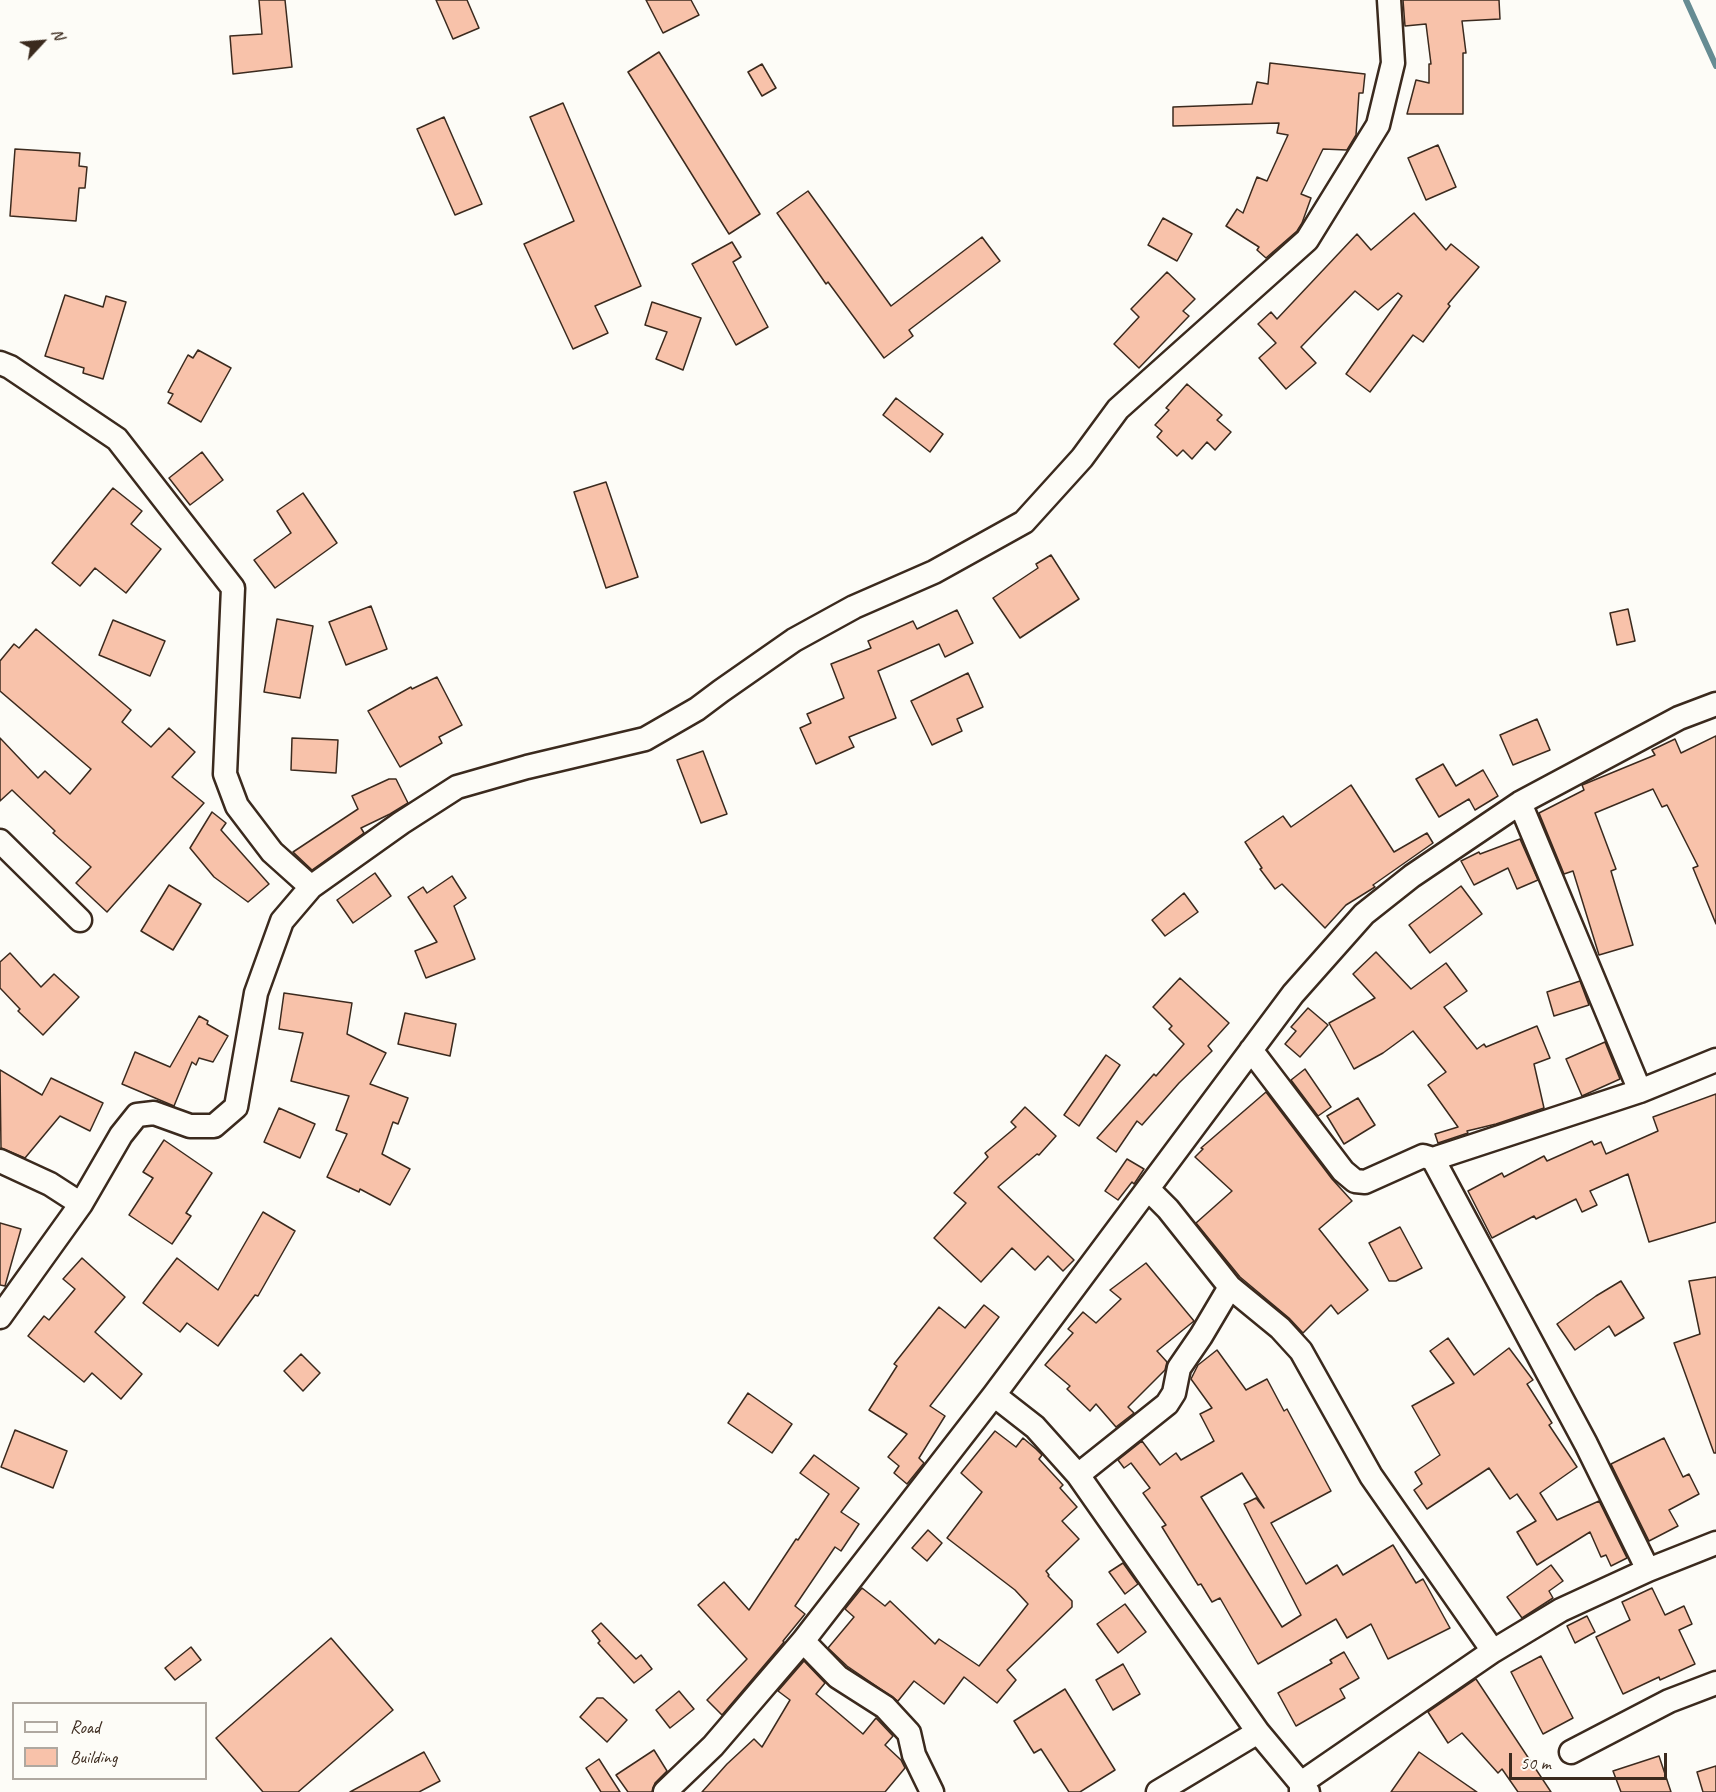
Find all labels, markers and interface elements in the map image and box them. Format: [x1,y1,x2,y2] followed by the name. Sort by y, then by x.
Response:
[12,12,72,72] north arrow
[47,25,69,43] text: N
[12,1702,207,1780] legend
[70,1716,100,1738] text: Road
[1512,1741,1670,1779] scale bar
[70,1746,117,1768] text: Building
[1520,1752,1551,1774] text: 50 m

